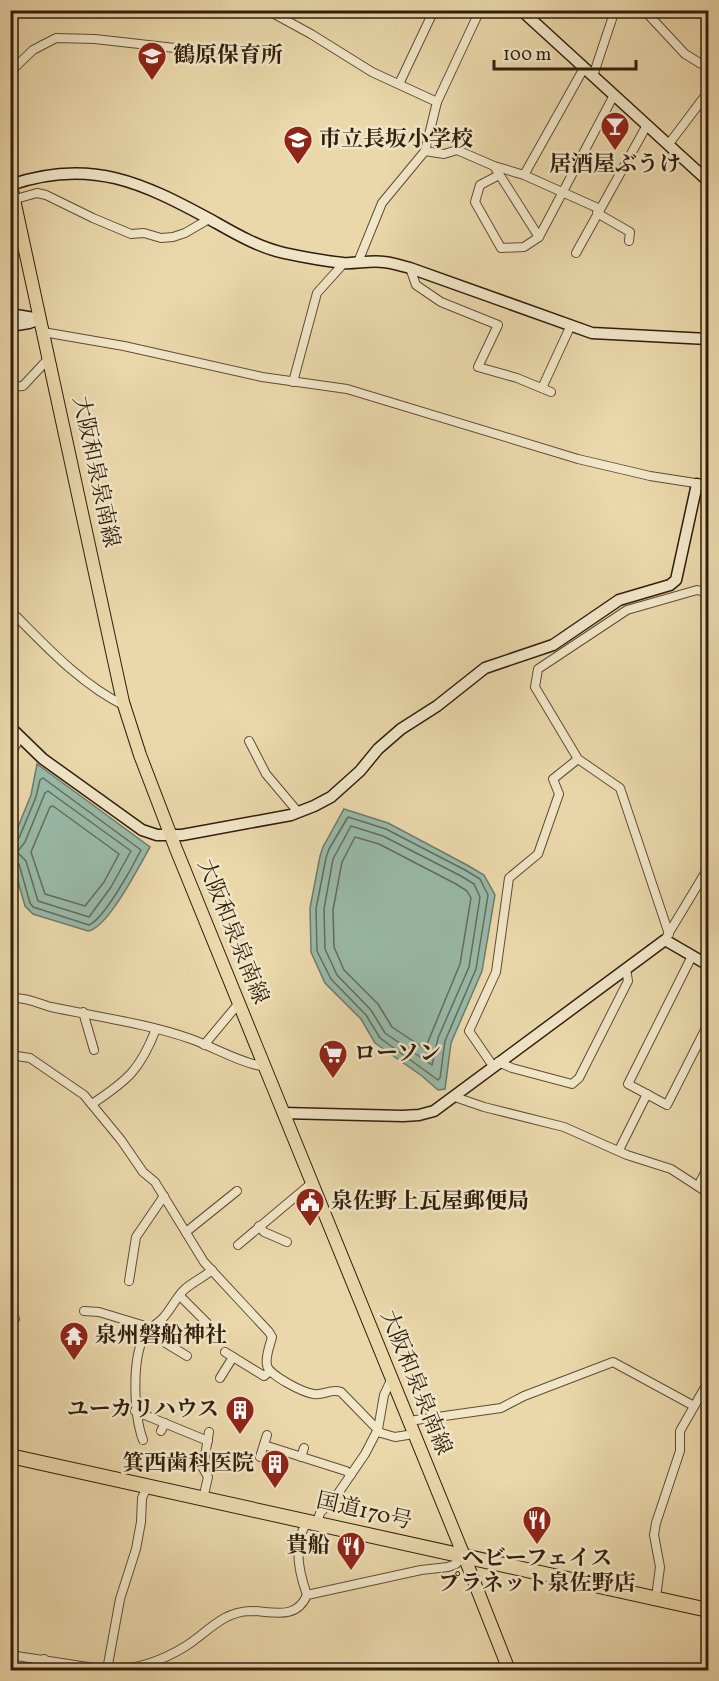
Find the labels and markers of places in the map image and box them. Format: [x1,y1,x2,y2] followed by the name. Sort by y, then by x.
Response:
[136,40,168,82] school or university icon: 鶴原保育所
[173,41,283,72] place label: 鶴原保育所
[599,110,631,152] bar icon: 居酒屋ぶうけ
[282,124,314,166] school or university icon: 市立長坂小学校
[319,125,473,156] place label: 市立長坂小学校
[549,150,681,181] place label: 居酒屋ぶうけ
[317,1038,349,1080] supermarket icon: ローソン
[354,1039,441,1070] place label: ローソン
[294,1186,326,1228] public building icon: 泉佐野上瓦屋郵便局
[331,1187,529,1218] place label: 泉佐野上瓦屋郵便局
[58,1320,90,1362] temple icon: 泉州磐船神社
[95,1321,227,1352] place label: 泉州磐船神社
[224,1394,256,1436] building icon: ユーカリハウス
[67,1395,219,1426] place label: ユーカリハウス
[259,1448,291,1490] building icon: 箕西歯科医院
[122,1449,254,1480] place label: 箕西歯科医院
[521,1504,553,1546] restaurant icon: ヘビーフェイス プラネット泉佐野店
[335,1530,367,1572] restaurant icon: 貴船
[286,1531,330,1562] place label: 貴船
[438,1544,636,1600] place label: ヘビーフェイス プラネット泉佐野店

